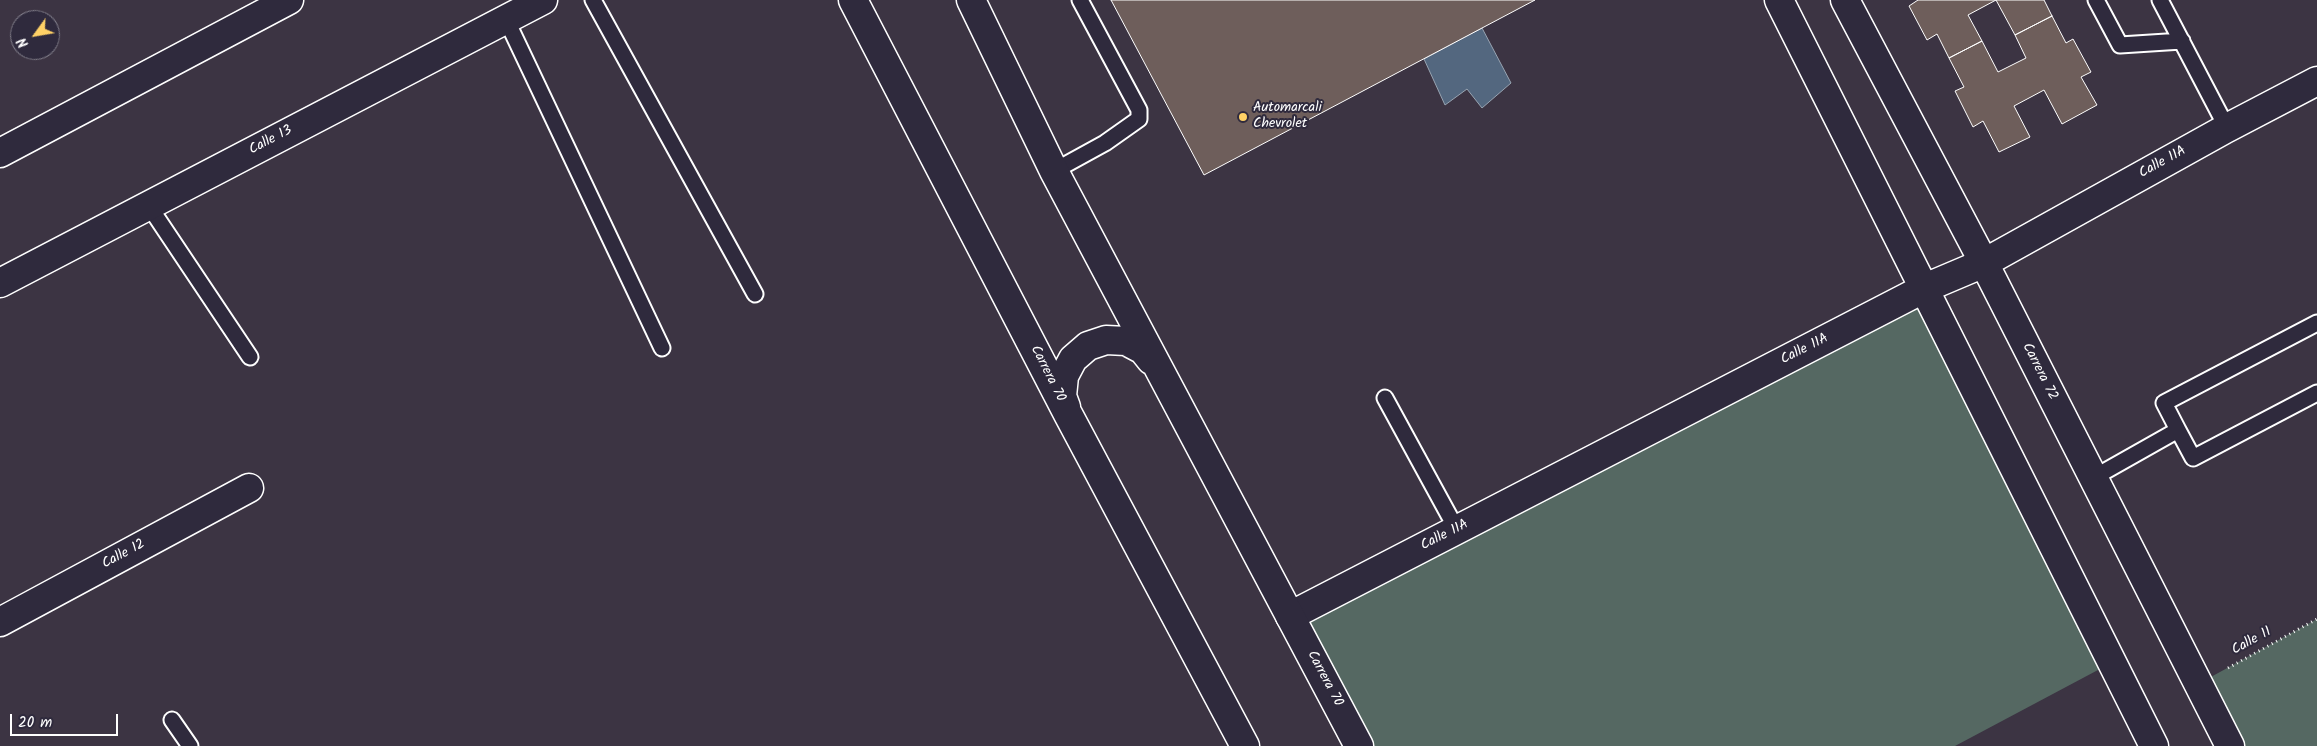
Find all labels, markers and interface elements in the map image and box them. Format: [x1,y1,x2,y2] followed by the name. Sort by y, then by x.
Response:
[10,10,60,60] north arrow
[11,33,35,52] text: N
[1253,101,1322,134] place label: Automarcali Chevrolet
[1237,111,1249,123] marker: Automarcali Chevrolet
[247,123,295,159] street label: Calle 13
[2137,143,2189,183] street label: Calle 11A
[1778,331,1832,369] street label: Calle 11A
[2017,341,2061,403] street label: Carrera 72
[1026,343,1068,405] street label: Carrera 70
[1418,517,1472,555] street label: Calle 11A
[100,537,148,573] street label: Calle 12
[2229,624,2275,660] street label: Calle 11
[1302,648,1346,710] street label: Carrera 70
[12,704,120,736] scale bar
[18,711,52,735] text: 20 m

